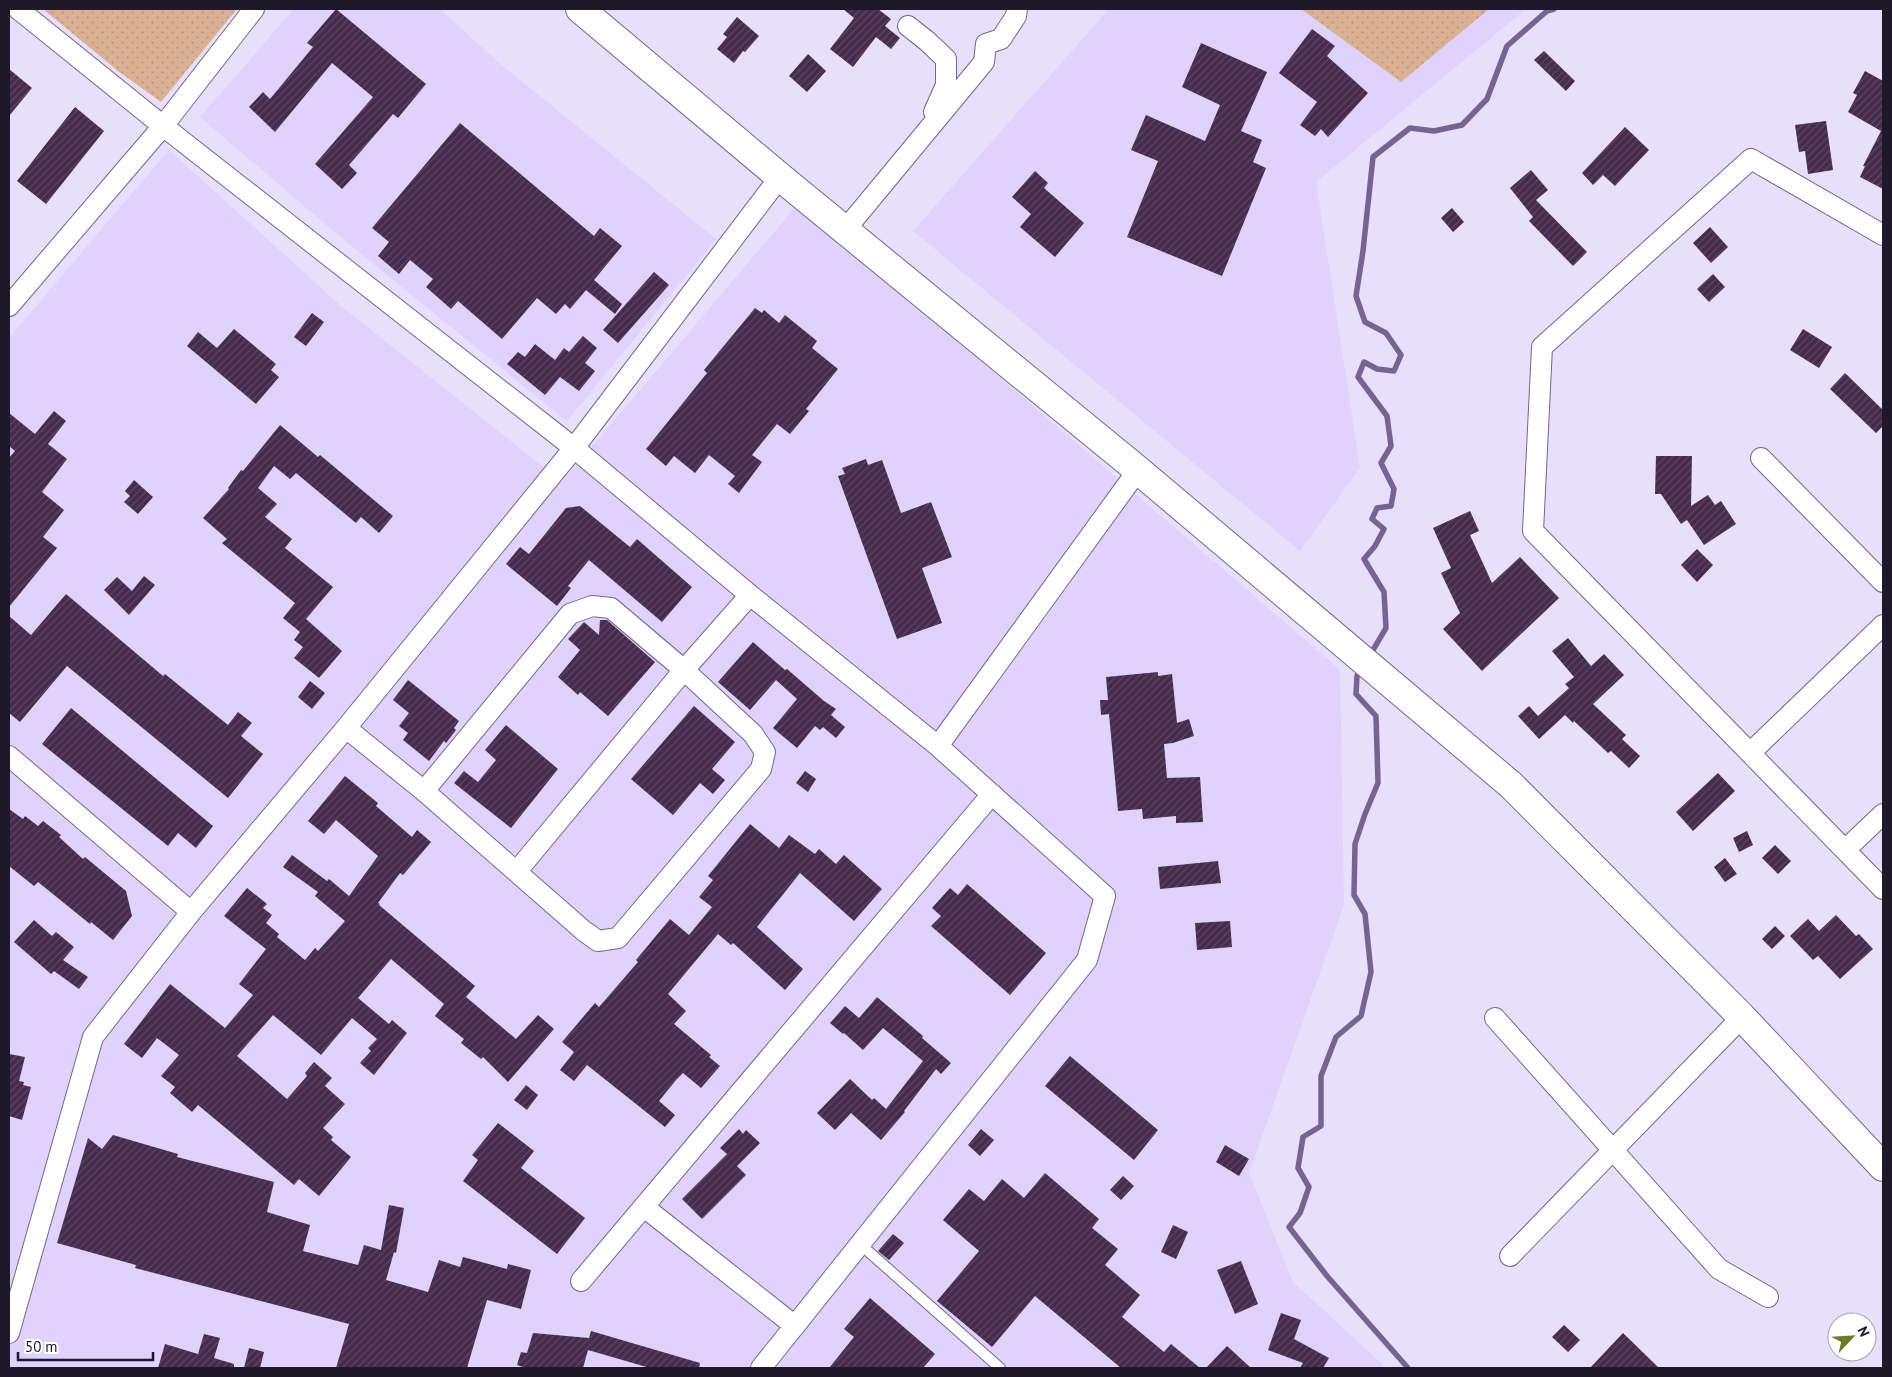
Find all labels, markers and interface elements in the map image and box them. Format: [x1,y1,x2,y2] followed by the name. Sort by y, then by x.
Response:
[1827,1312,1877,1362] north arrow
[1854,1324,1874,1339] text: N
[18,1330,152,1362] scale bar
[25,1337,58,1356] text: 50 m

